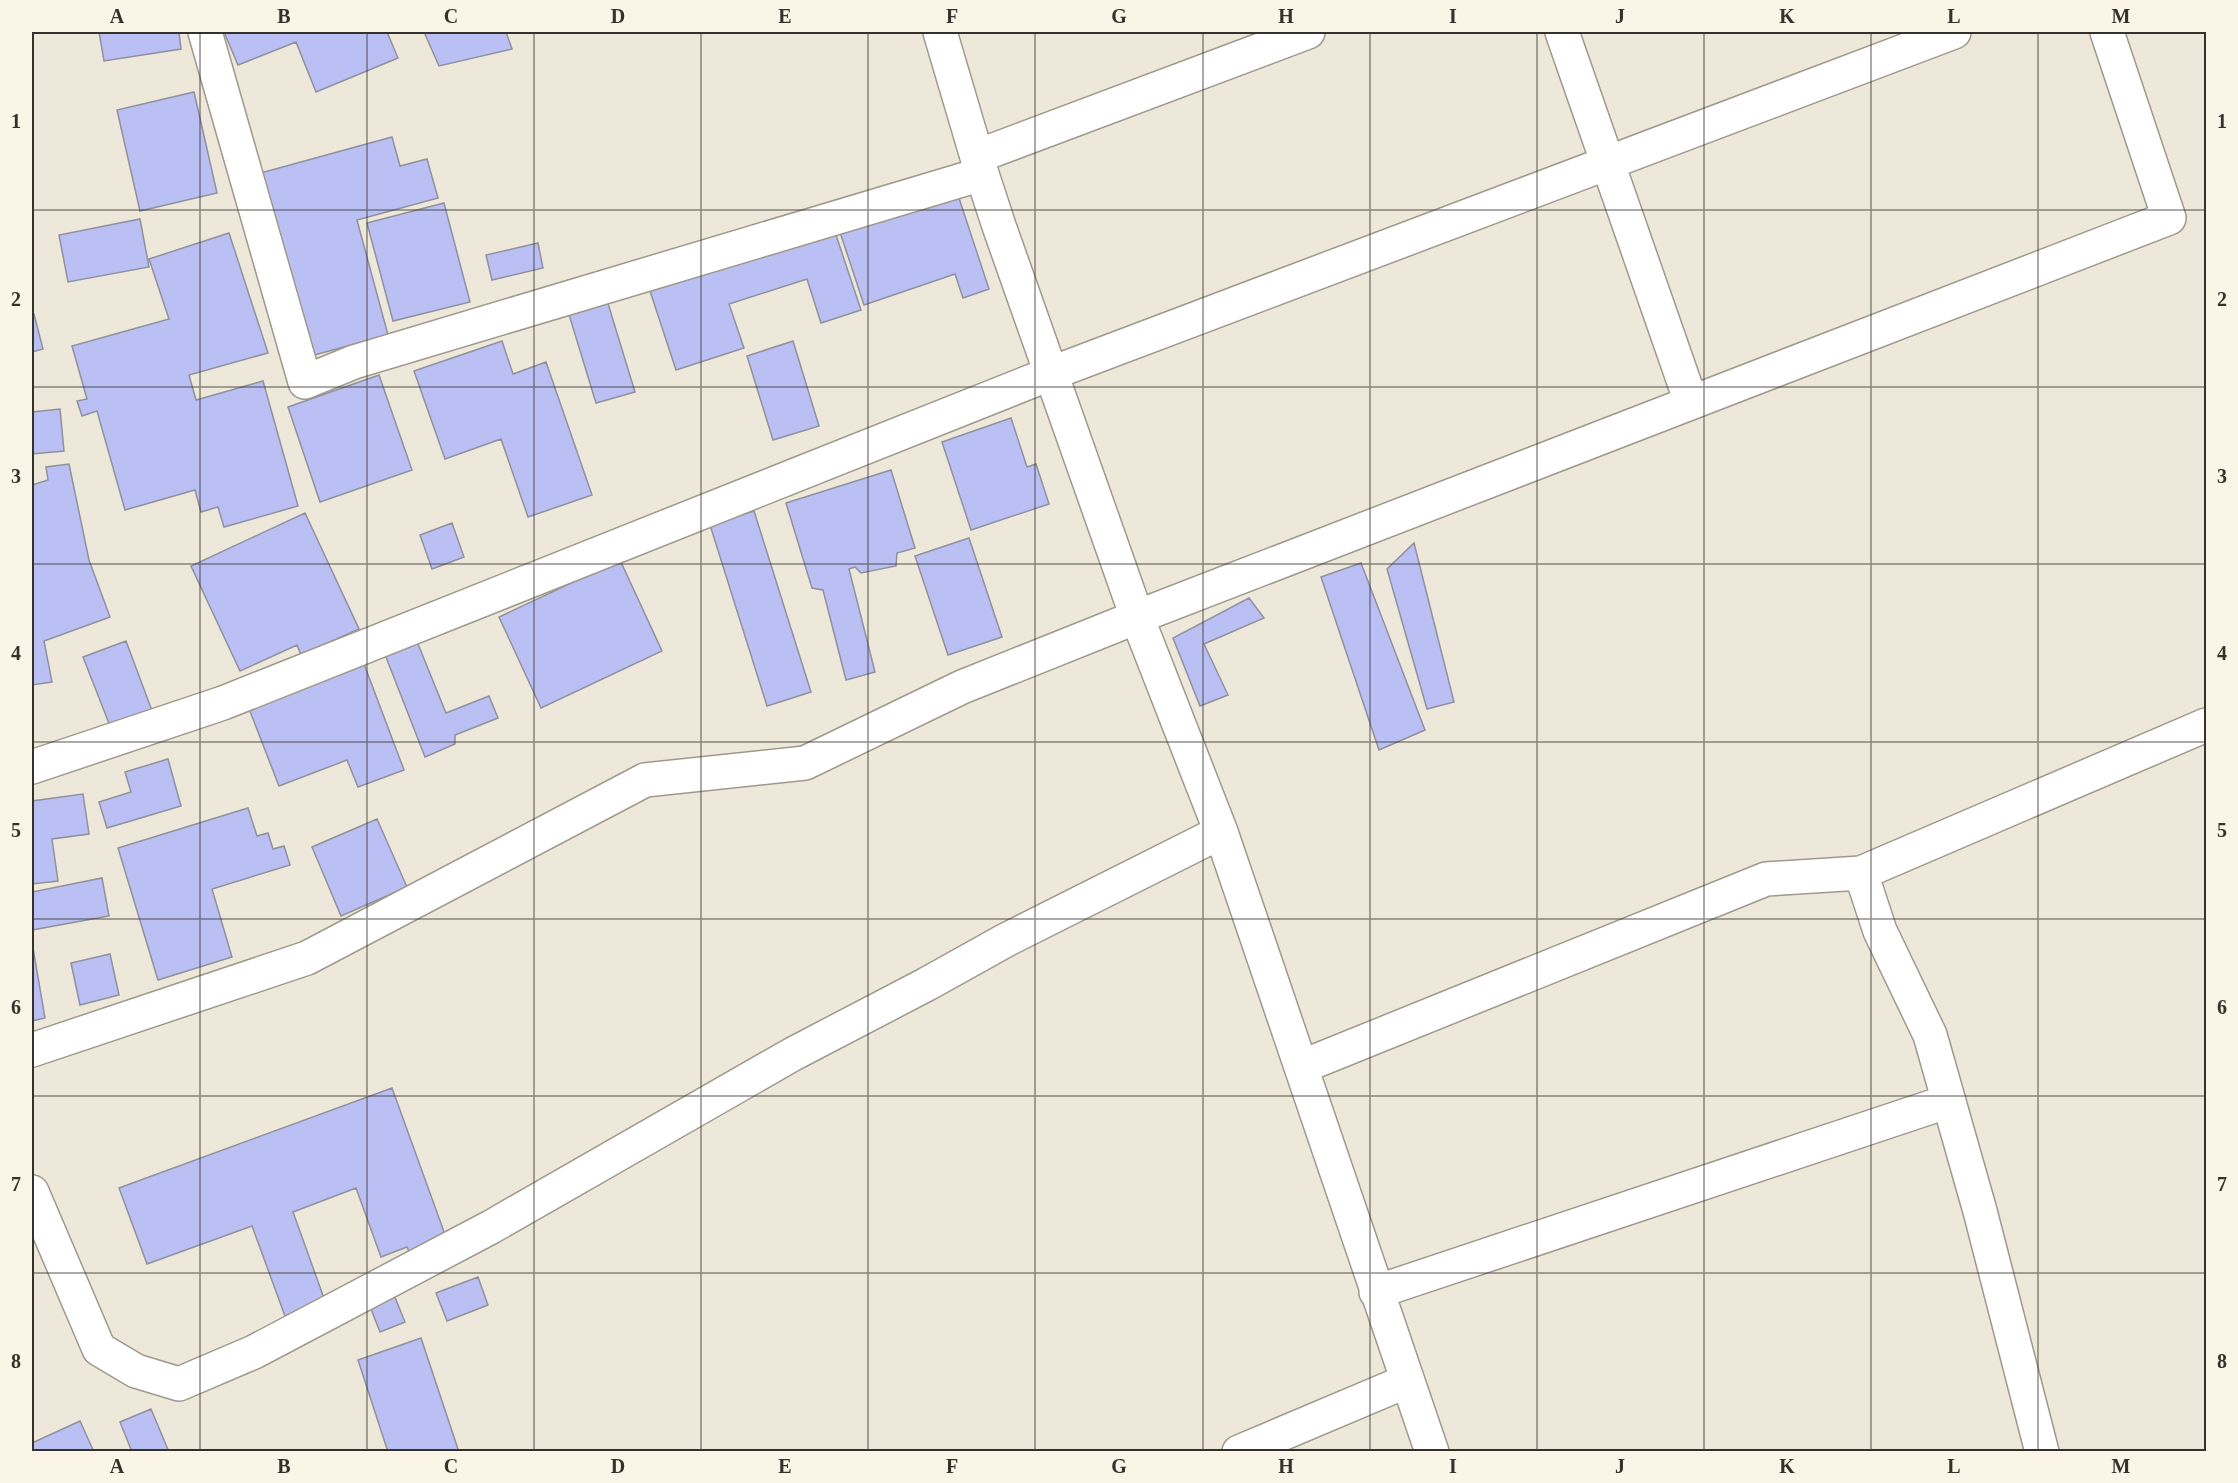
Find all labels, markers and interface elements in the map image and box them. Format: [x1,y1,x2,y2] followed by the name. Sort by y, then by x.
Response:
[110,5,125,27] text: A
[277,5,291,27] text: B
[444,5,458,27] text: C
[611,5,625,27] text: D
[778,5,792,27] text: E
[946,5,958,27] text: F
[1111,5,1127,27] text: G
[1278,5,1294,27] text: H
[1449,5,1457,27] text: I
[1615,5,1625,27] text: J
[1779,5,1795,27] text: K
[1947,5,1961,27] text: L
[2112,5,2131,27] text: M
[11,110,21,132] text: 1
[2217,110,2227,132] text: 1
[11,288,21,310] text: 2
[2217,288,2227,310] text: 2
[11,465,21,487] text: 3
[2217,465,2227,487] text: 3
[11,642,21,664] text: 4
[2217,642,2227,664] text: 4
[11,819,21,841] text: 5
[2217,819,2227,841] text: 5
[11,996,21,1018] text: 6
[2217,996,2227,1018] text: 6
[11,1173,21,1195] text: 7
[2217,1173,2227,1195] text: 7
[11,1350,21,1372] text: 8
[2217,1350,2227,1372] text: 8
[110,1455,125,1477] text: A
[277,1455,291,1477] text: B
[444,1455,458,1477] text: C
[611,1455,625,1477] text: D
[778,1455,792,1477] text: E
[946,1455,958,1477] text: F
[1111,1455,1127,1477] text: G
[1278,1455,1294,1477] text: H
[1449,1455,1457,1477] text: I
[1615,1455,1625,1477] text: J
[1779,1455,1795,1477] text: K
[1947,1455,1961,1477] text: L
[2112,1455,2131,1477] text: M

